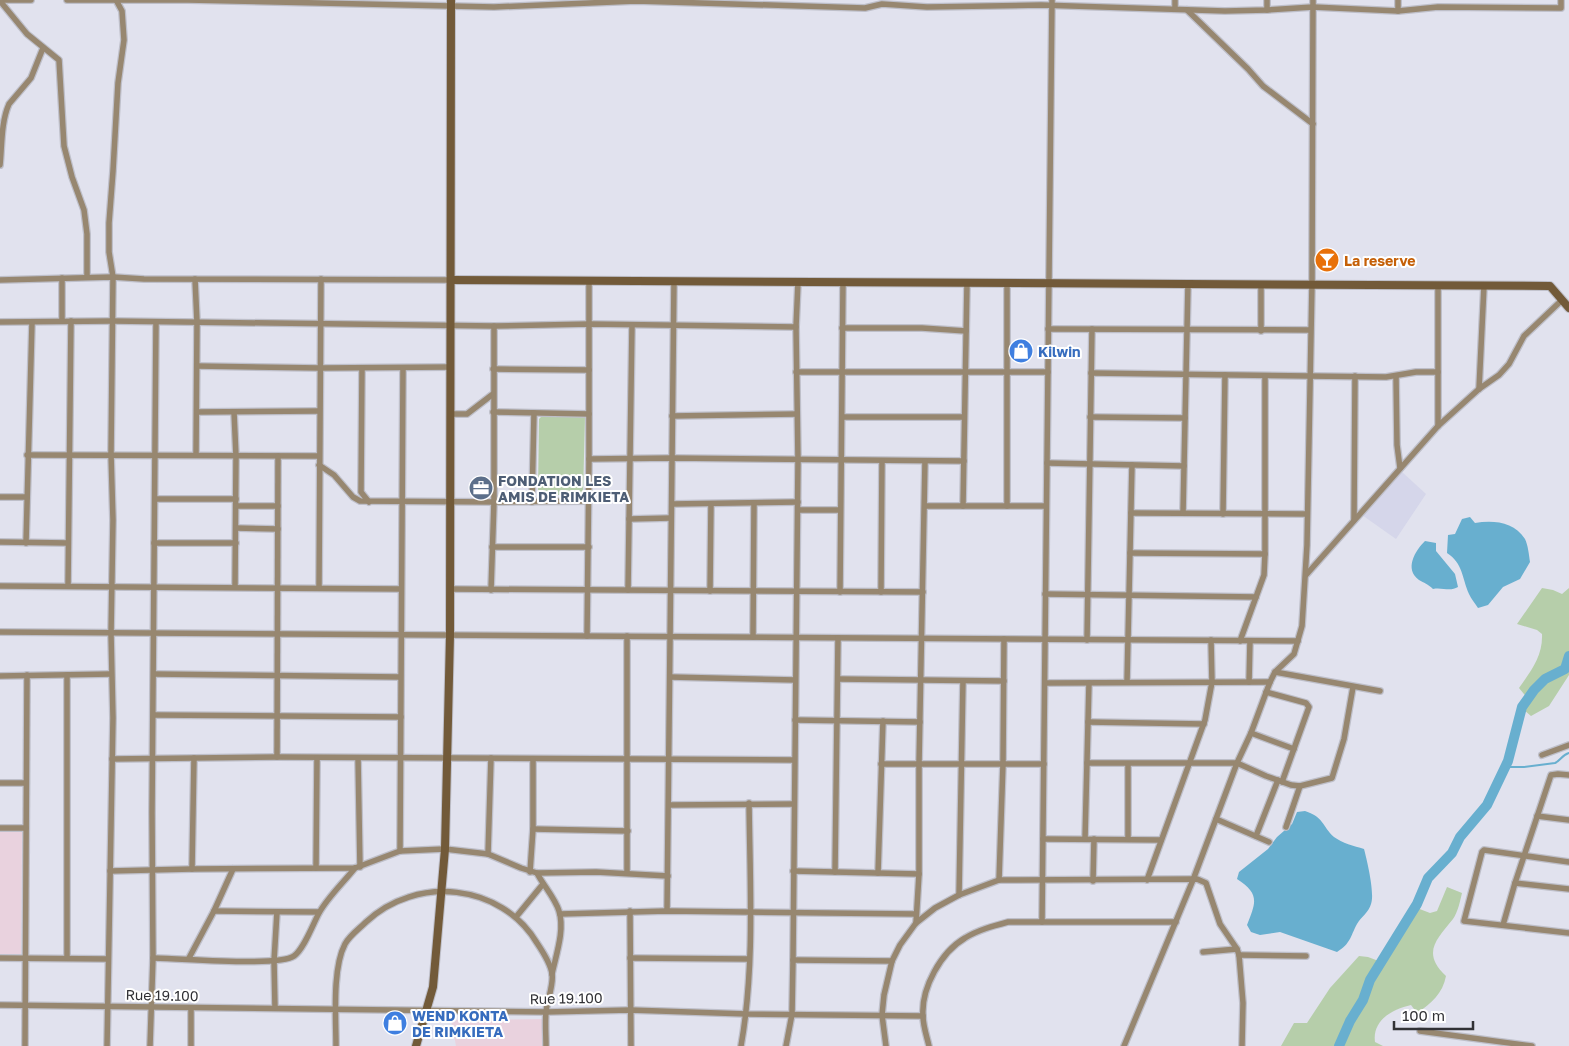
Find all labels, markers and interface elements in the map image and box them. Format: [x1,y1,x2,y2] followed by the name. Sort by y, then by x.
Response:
[1314,247,1340,273] bar icon: La reserve
[1344,252,1416,269] place label: La reserve
[1008,338,1034,364] shop icon: Kilwin
[1038,343,1080,360] place label: Kilwin
[498,472,629,505] place label: FONDATION LES AMIS DE RIMKIETA
[468,475,494,501] office icon: FONDATION LES AMIS DE RIMKIETA
[125,986,199,1004] street label: Rue 19.100
[529,989,603,1007] street label: Rue 19.100
[1394,998,1473,1030] scale bar
[1402,1006,1445,1024] text: 100 m
[412,1007,508,1040] place label: WEND KONTA DE RIMKIETA
[382,1010,408,1036] shop icon: WEND KONTA DE RIMKIETA

